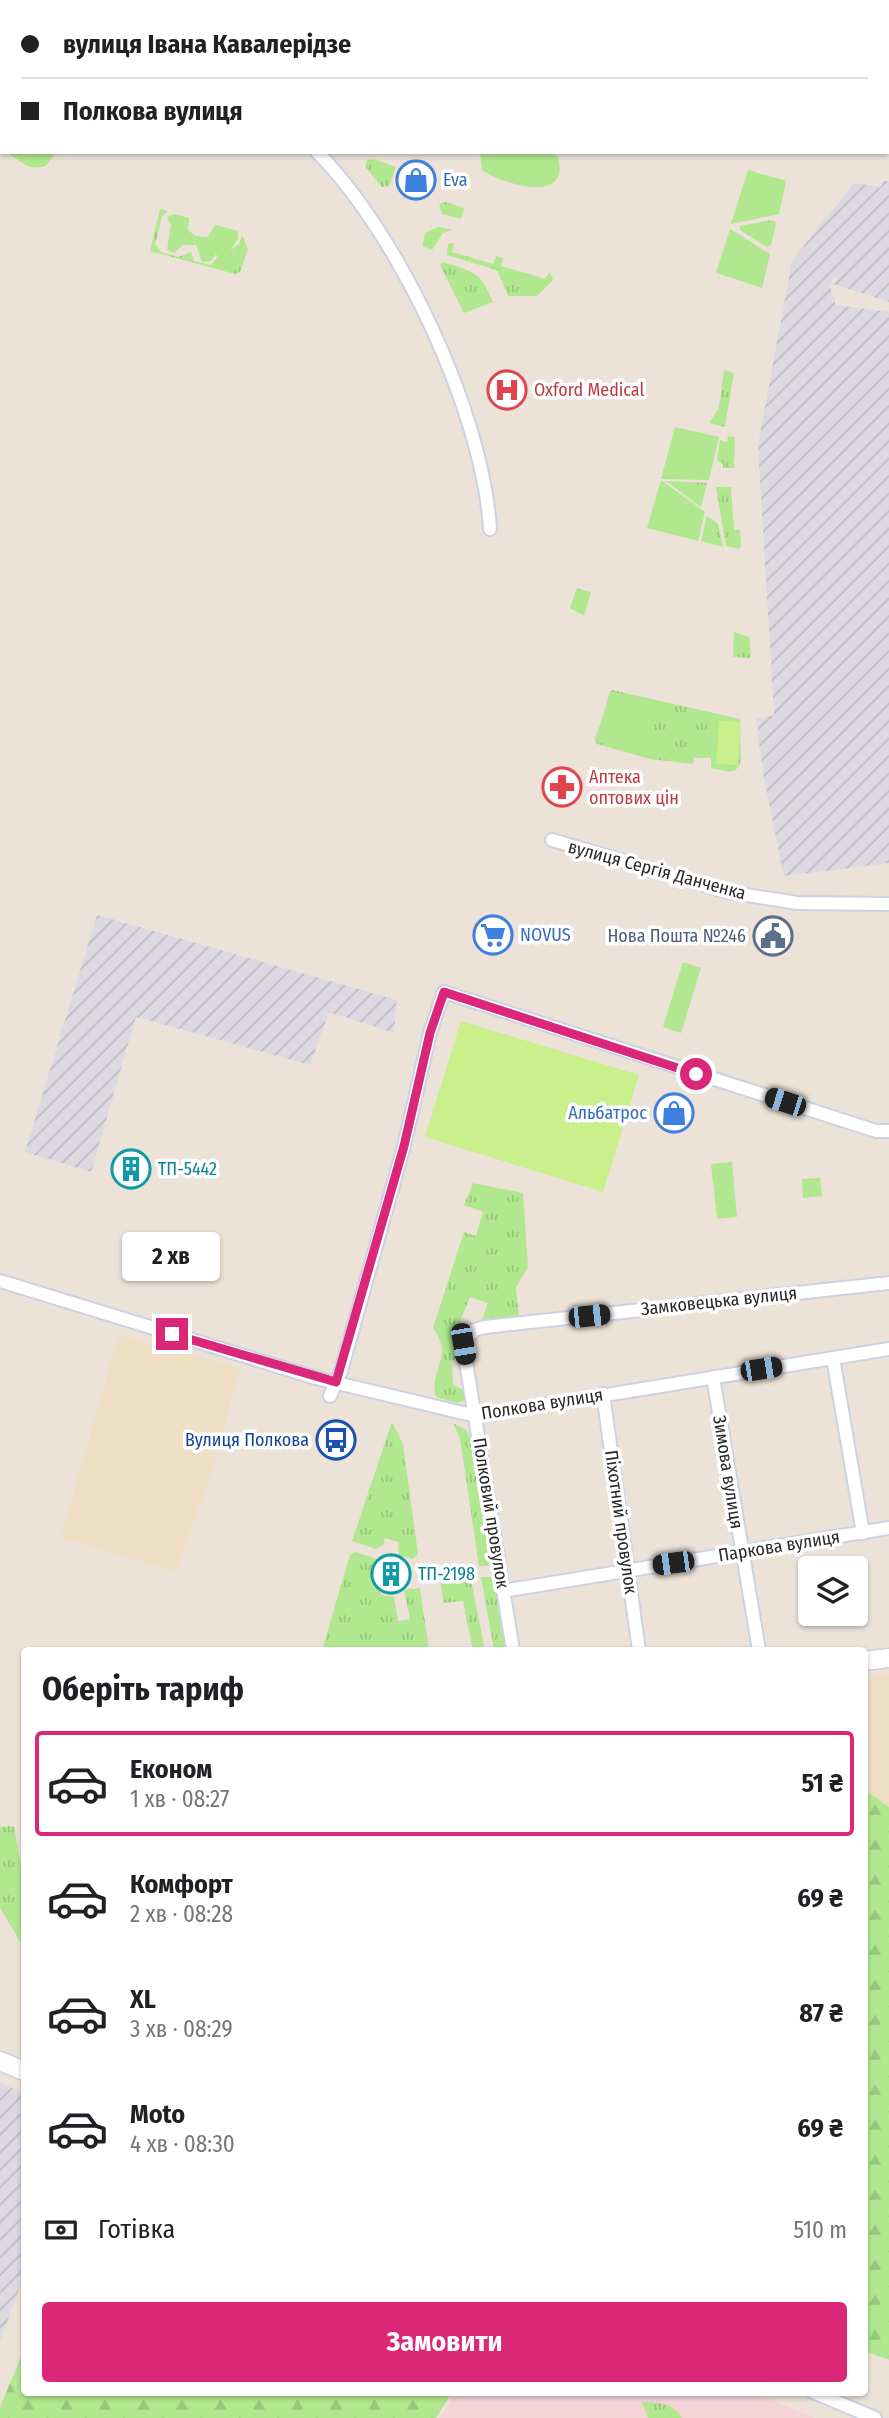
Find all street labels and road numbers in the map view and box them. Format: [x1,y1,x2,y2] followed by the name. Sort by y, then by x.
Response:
[566,836,748,904] street label: вулиця Сергія Данченка
[640,1282,798,1320] street label: Замковецька вулиця
[479,1384,605,1424] street label: Полкова вулиця
[708,1414,748,1530] street label: Зимова вулиця
[468,1436,514,1590] street label: Полковий провулок
[600,1449,642,1596] street label: Піхотний провулок
[717,1526,841,1566] street label: Паркова вулиця

